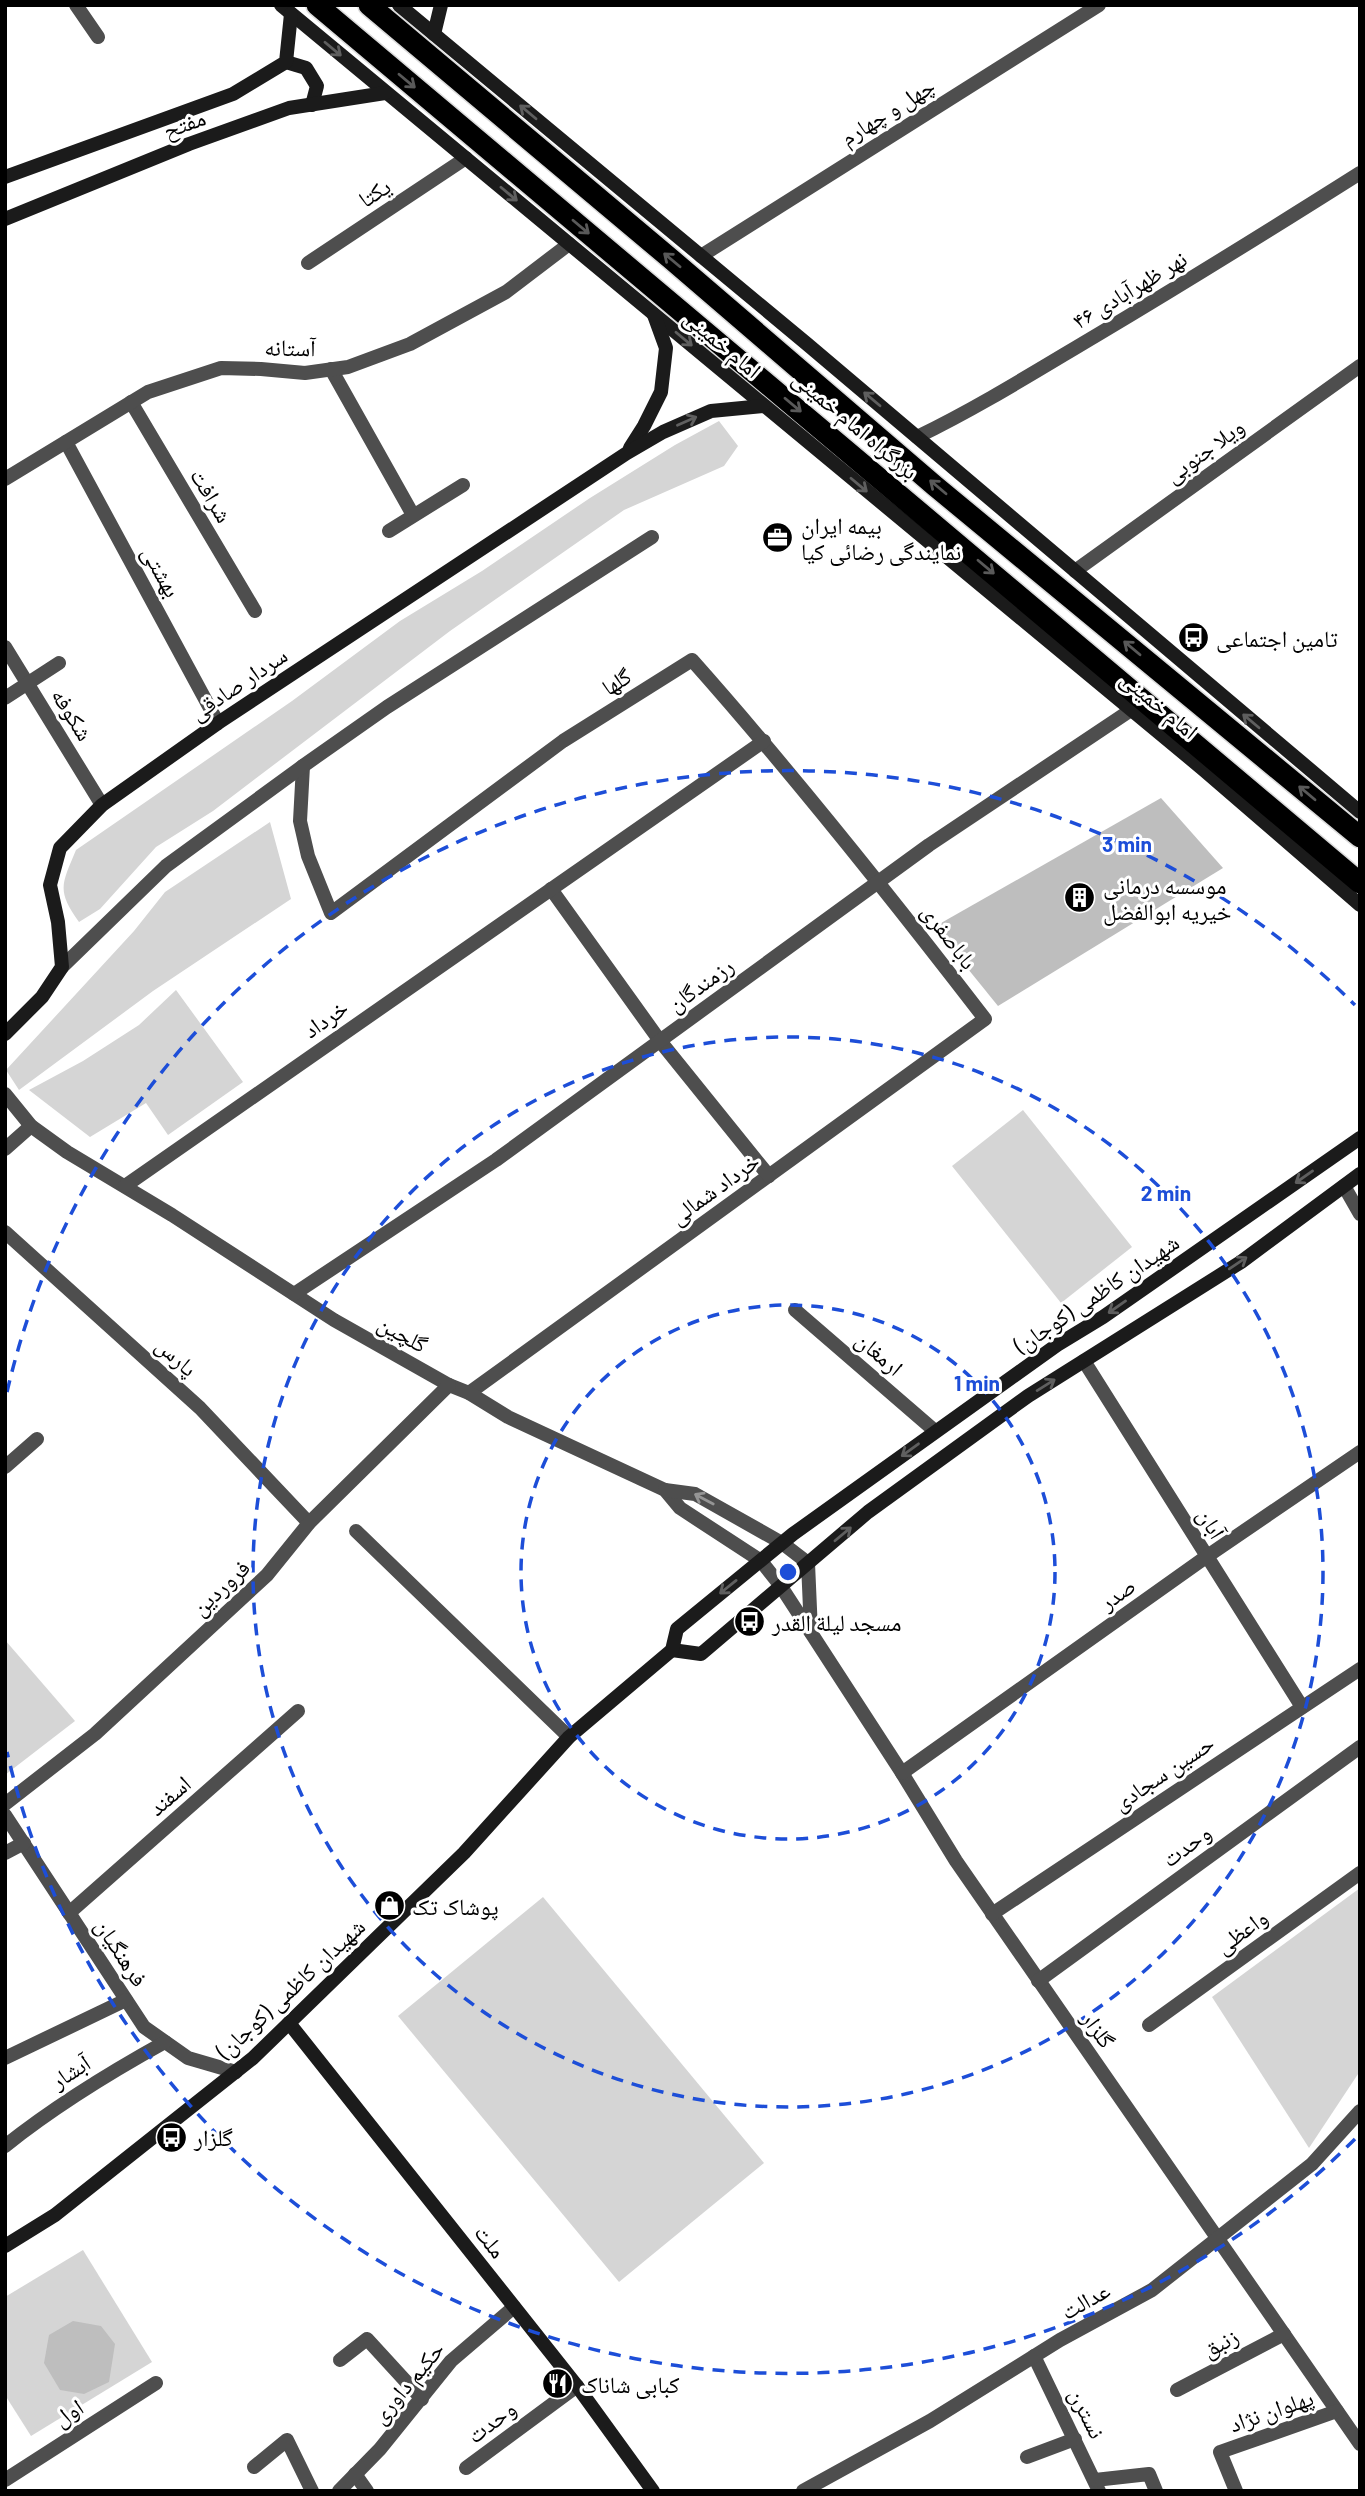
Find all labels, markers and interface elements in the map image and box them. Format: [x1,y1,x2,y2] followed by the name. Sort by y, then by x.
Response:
[323,42,341,57] one-way arrow
[835,71,941,154] street label: چهل و چهارم
[398,73,416,89] one-way arrow
[159,102,210,145] street label: مفتح
[519,105,537,120] one-way arrow
[353,171,395,213] street label: یکتا
[499,186,517,202] one-way arrow
[572,219,590,235] one-way arrow
[1067,244,1192,335] street label: نهر ظهرآبادی ۴۶
[664,252,682,268] one-way arrow
[677,303,767,386] street label: امام خمینی
[674,331,692,347] one-way arrow
[264,333,317,361] street label: آستانه
[786,363,924,487] street label: بزرگراه امام خمینی
[864,391,882,407] one-way arrow
[784,397,802,413] one-way arrow
[1159,412,1250,489] street label: ویلا جنوبی
[676,414,698,427] one-way arrow
[185,463,239,527] street label: شرافت
[849,477,867,492] one-way arrow
[929,480,947,496] one-way arrow
[801,511,961,566] place label: بیمه ایران نمایندگی رضائی کيا
[761,521,795,555] office icon: بیمه ایران نمایندگی رضائی کيا
[136,540,187,602] street label: بهشتی
[976,559,994,575] one-way arrow
[1176,621,1210,655] bus stop icon: تامین اجتماعی
[1216,624,1338,653] place label: تامین اجتماعی
[184,640,293,727] street label: سردار صادقی
[1123,640,1141,656] one-way arrow
[596,661,636,701] street label: گلها
[1114,664,1204,747] street label: امام خمینی
[46,683,100,745] street label: شکوفه
[1242,713,1260,729] one-way arrow
[1299,785,1317,801] one-way arrow
[1102,831,1152,856] text: 3 min
[1103,871,1231,926] place label: موسسه درمانی خیریه ابوالفضل
[1063,881,1097,915] building icon: موسسه درمانی خیریه ابوالفضل
[916,898,984,975] street label: باباصفری
[662,951,739,1018] street label: رزمندگان
[297,993,353,1043] street label: خرداد
[664,1146,765,1231] street label: خرداد شمالی
[1295,1170,1314,1184] one-way arrow
[1141,1180,1191,1205] text: 2 min
[1007,1227,1185,1360] street label: شهیدان کاظمی (کوجان)
[1228,1256,1247,1270] one-way arrow
[1108,1300,1127,1314] one-way arrow
[373,1308,433,1359] street label: گلچین
[850,1325,909,1382] street label: ارمغان
[150,1330,203,1383] street label: پارس
[954,1370,1000,1395] text: 1 min
[1036,1378,1056,1392] one-way arrow
[900,1442,919,1457] one-way arrow
[694,1492,714,1506] one-way arrow
[1191,1502,1233,1545] street label: آبان
[833,1526,851,1541] one-way arrow
[185,1553,256,1622] street label: فروردین
[776,1560,800,1584] centre of rings
[1093,1571,1141,1616] street label: صدر
[720,1579,738,1595] one-way arrow
[732,1605,766,1639] bus stop icon: مسجد لیلة القدر
[771,1608,901,1636] place label: مسجد لیلة القدر
[1107,1728,1220,1817] street label: حسین سجادی
[142,1769,196,1821] street label: اسفند
[1156,1818,1216,1872] street label: وحدت
[372,1889,406,1923] shop icon: پوشاک تک
[412,1892,499,1921] place label: پوشاک تک
[1209,1903,1273,1960] street label: واعظی
[209,1912,371,2066] street label: شهیدان کاظمی (کوجان)
[89,1913,154,1992] street label: فرهنگیان
[1076,2004,1122,2053] street label: گلزار
[44,2047,96,2095] street label: آبشار
[154,2120,188,2154] bus stop icon: گلزار
[193,2123,233,2151] place label: گلزار
[469,2219,513,2263] street label: ملت
[1056,2275,1115,2325] street label: عدالت
[1197,2321,1243,2364] street label: زنبق
[364,2335,452,2431] street label: حکیم داوری
[541,2367,575,2401] restaurant icon: کبابی شاناک
[581,2370,680,2399] place label: کبابی شاناک
[1063,2383,1112,2443] street label: نسترن
[1225,2383,1317,2439] street label: پهلوان نژاد
[48,2392,89,2433] street label: اول
[461,2394,521,2448] street label: وحدت

